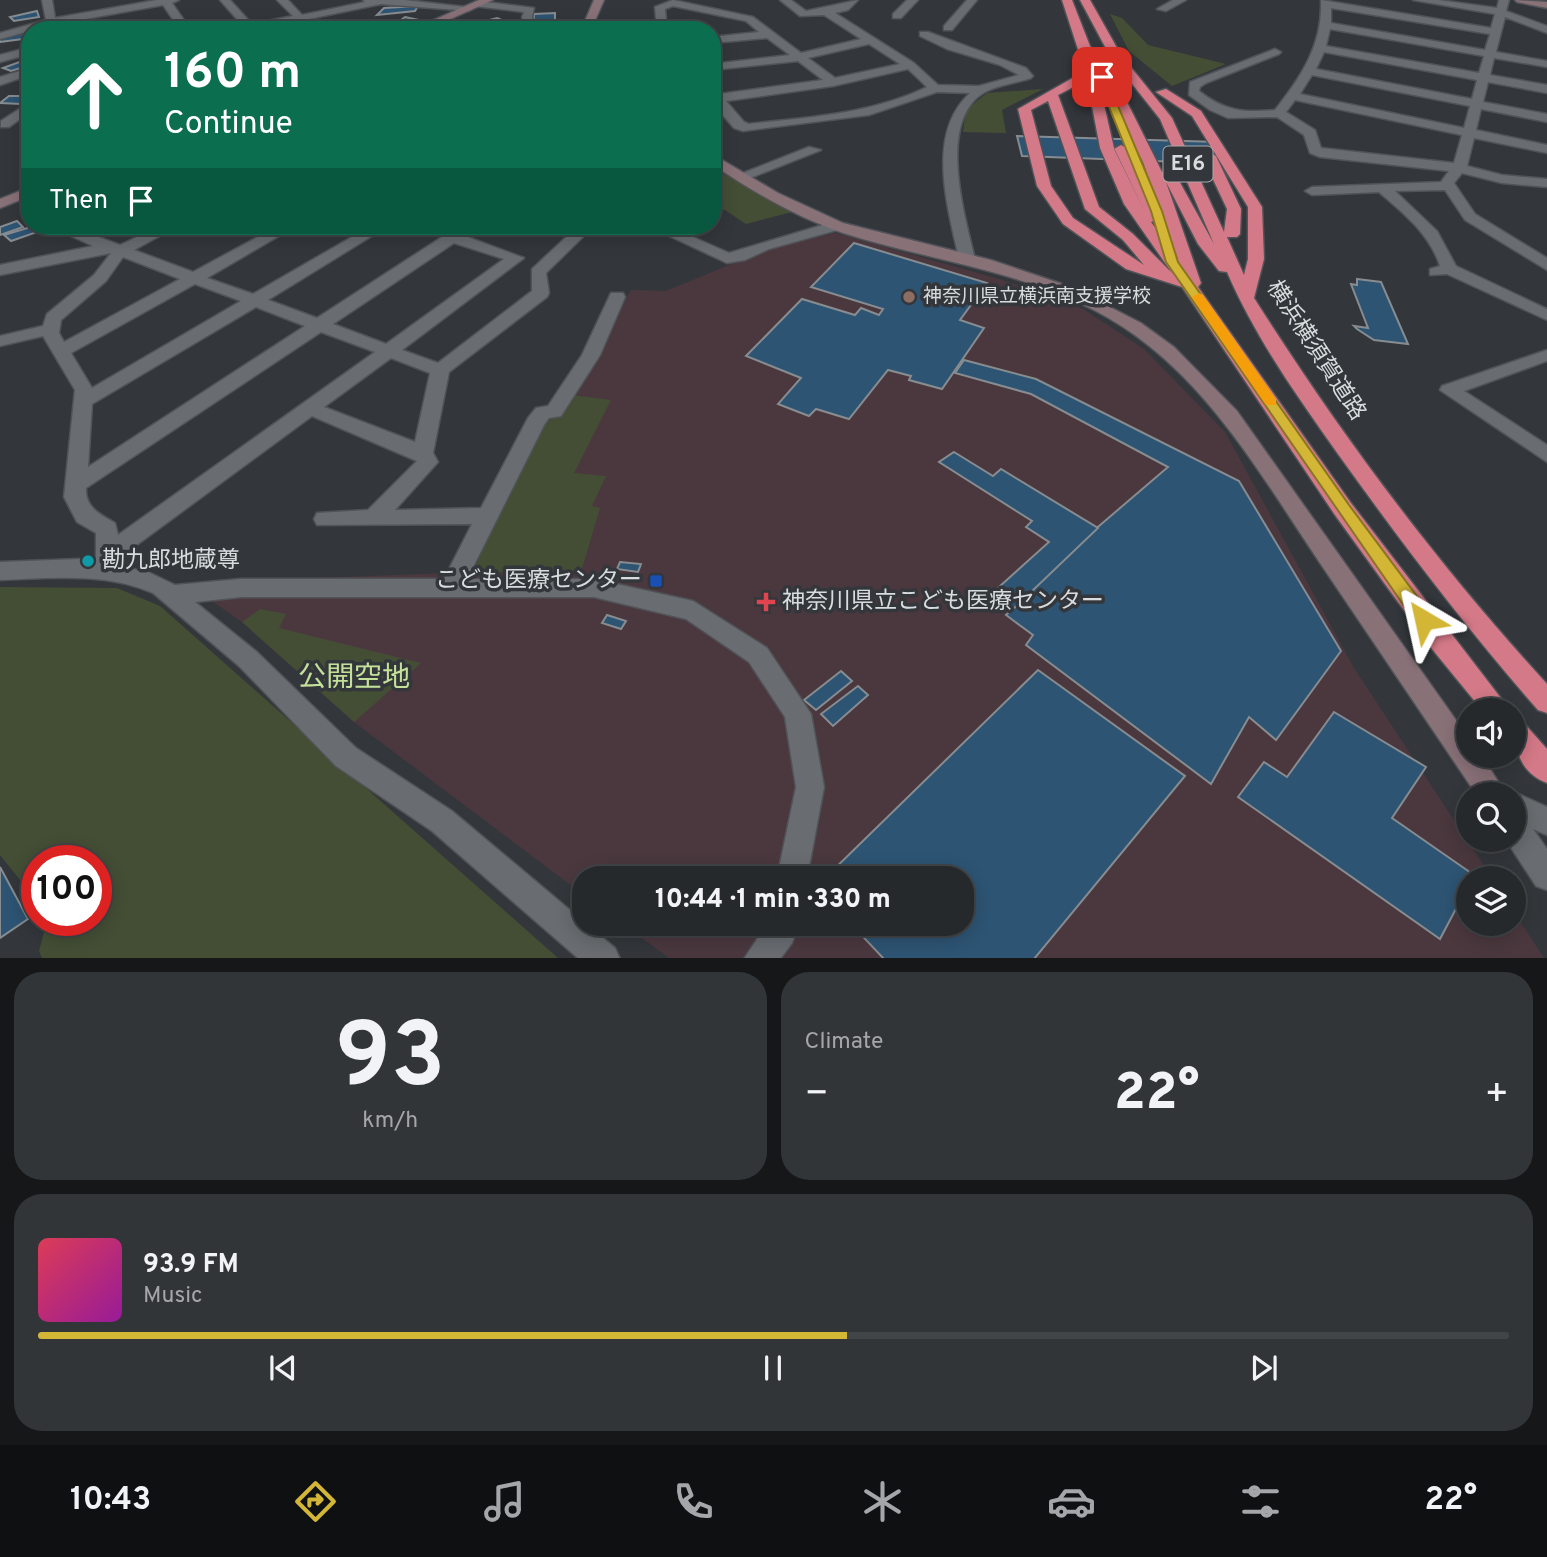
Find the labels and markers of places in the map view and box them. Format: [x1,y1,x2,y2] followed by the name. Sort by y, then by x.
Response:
[1072,47,1132,107] pin
[923,285,1151,309] place label: 神奈川県立横浜南支援学校
[901,289,917,305] marker: 神奈川県立横浜南支援学校
[102,547,240,576] place label: 勘九郎地蔵尊
[80,553,96,569] marker: 勘九郎地蔵尊
[435,567,642,596] place label: こども医療センター
[648,573,664,589] marker: こども医療センター
[782,588,1104,617] place label: 神奈川県立こども医療センター
[756,592,776,612] marker: 神奈川県立こども医療センター

